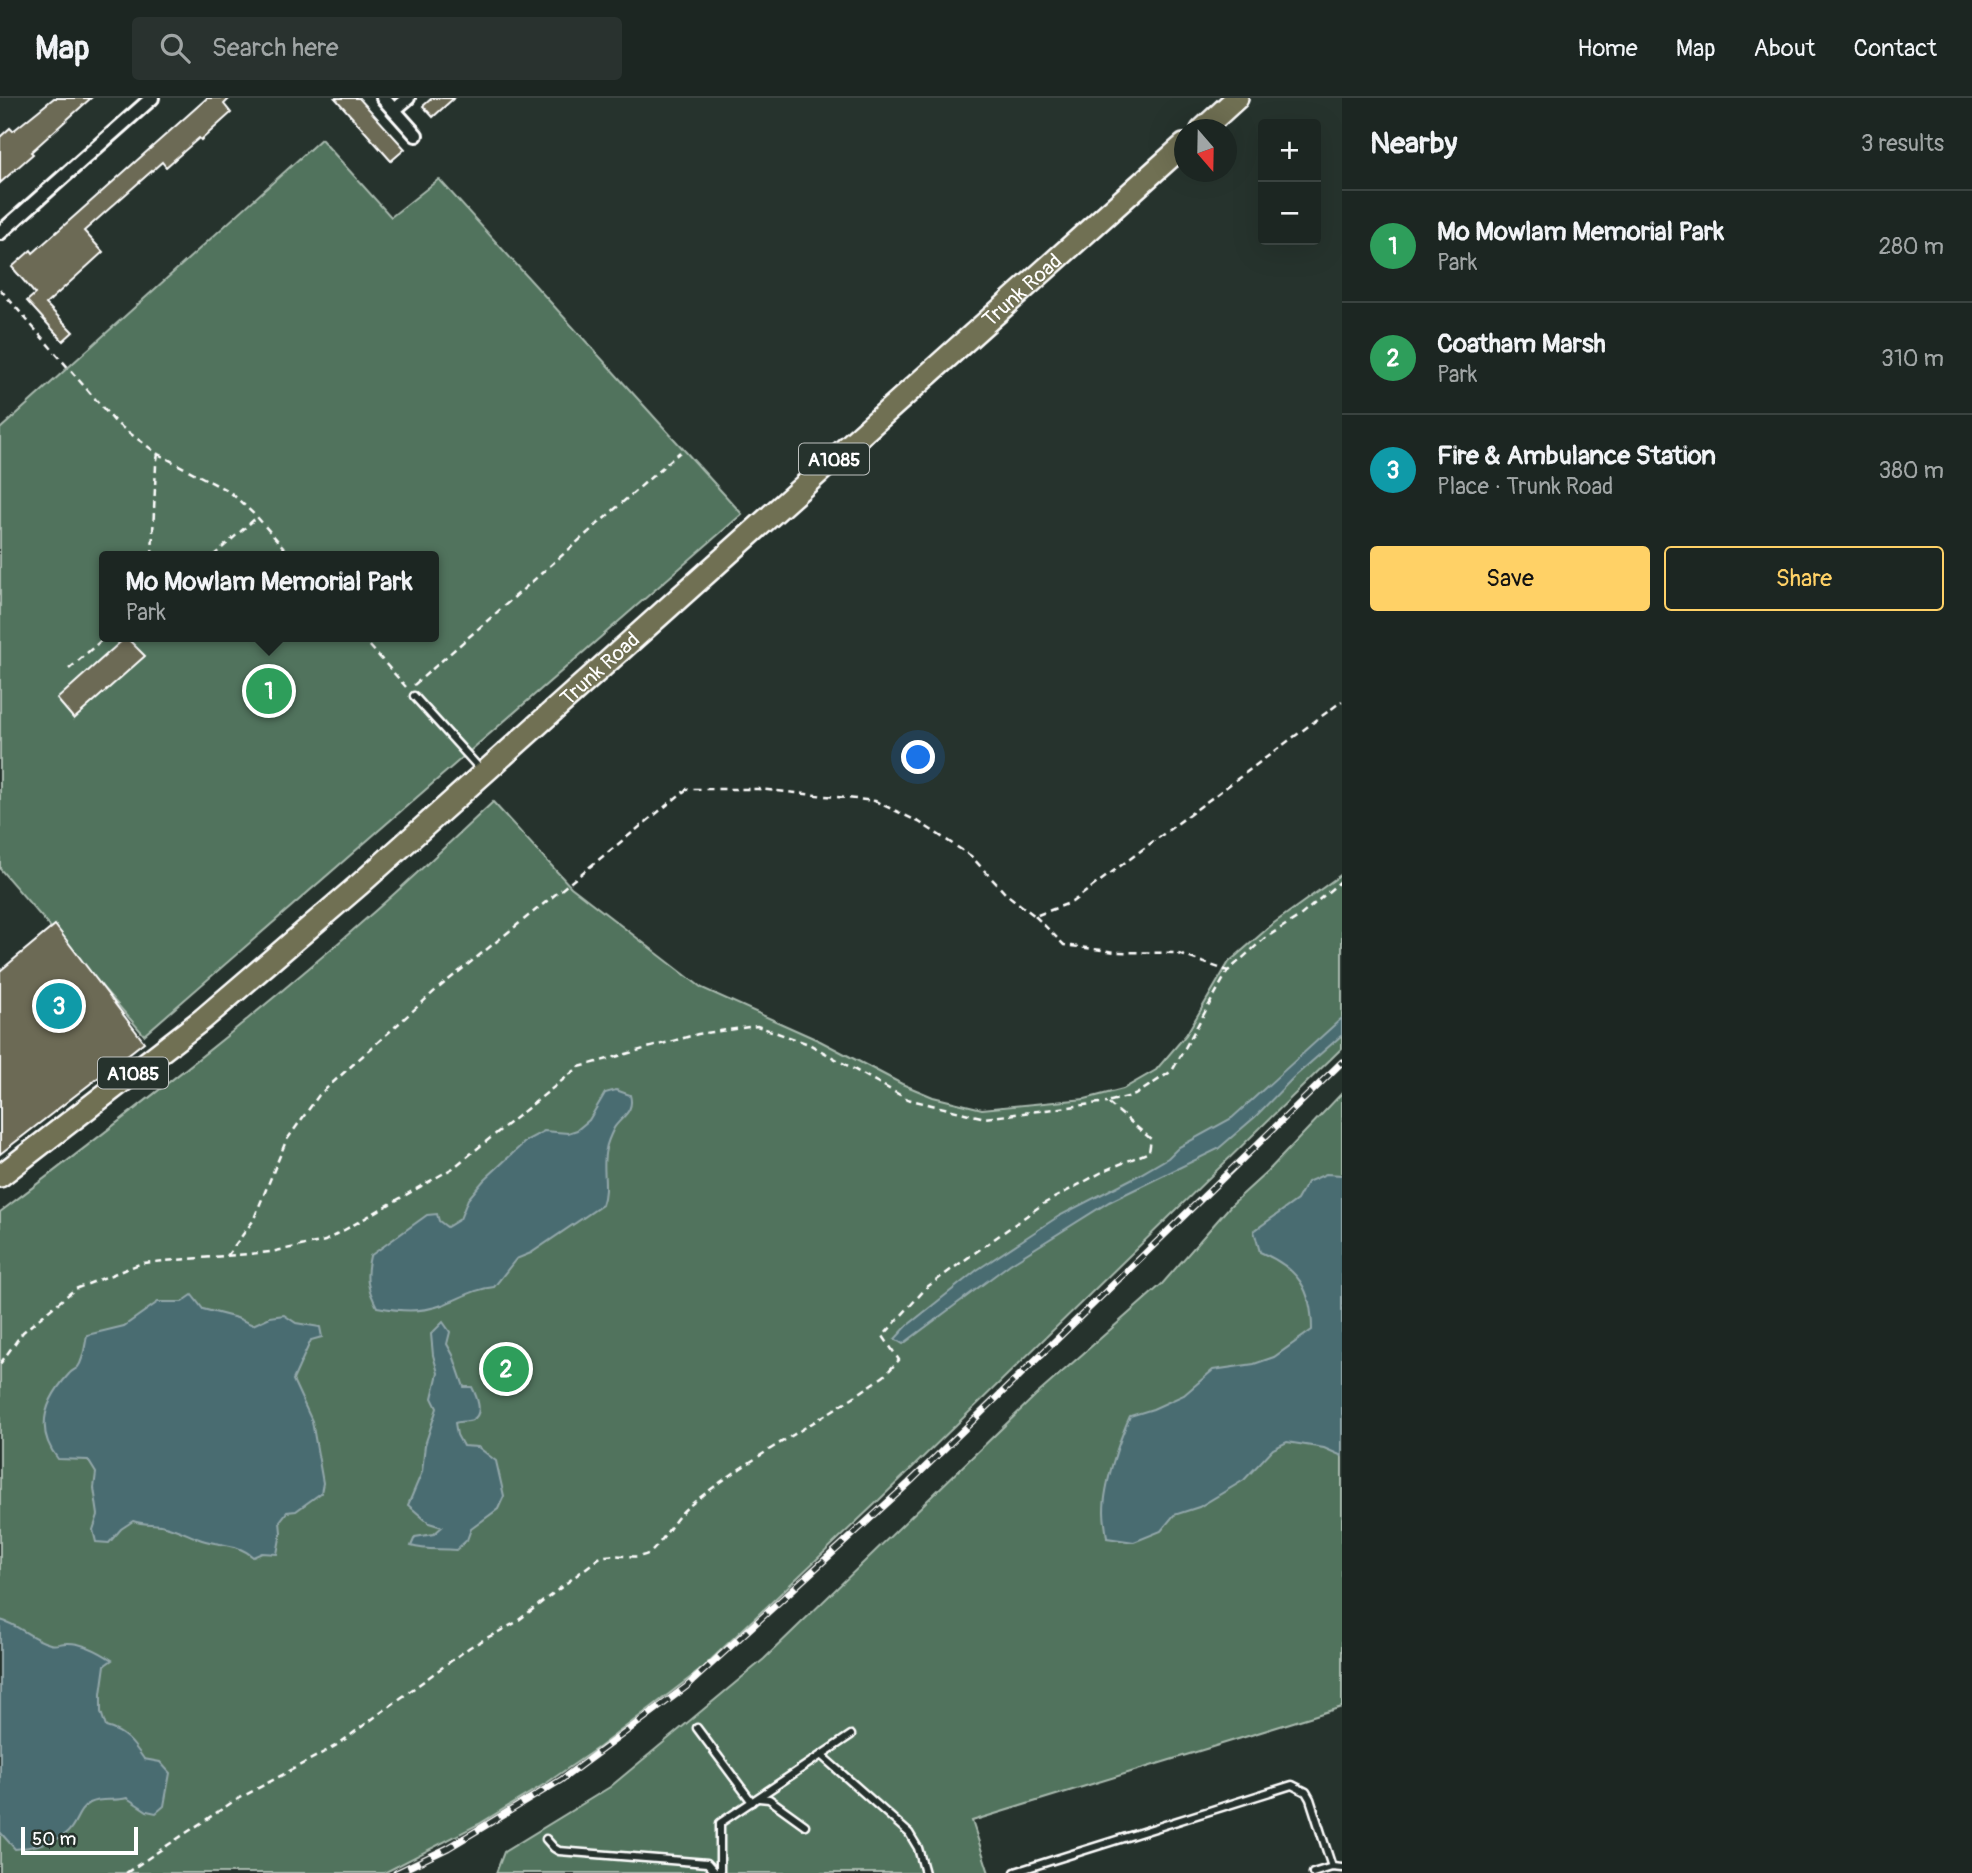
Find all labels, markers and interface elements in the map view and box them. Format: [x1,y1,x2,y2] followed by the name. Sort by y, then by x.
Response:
[132,17,622,80] search box
[35,28,90,69] text: Map
[156,29,194,67] icon: search
[212,32,339,64] text: Search here
[1577,34,1638,63] text: Home
[1676,34,1716,63] text: Map
[1754,34,1816,63] text: About
[1854,34,1937,63] text: Contact
[1174,119,1237,182] north arrow
[1258,119,1321,245] map controls
[1258,119,1321,182] button: +
[1370,125,1457,162] text: Nearby
[1861,129,1944,158] text: 3 results
[1258,182,1321,245] button: −
[1437,216,1724,248] text: Mo Mowlam Memorial Park
[1389,232,1398,261] text: 1
[1878,232,1944,261] text: 280 m
[977,248,1068,333] street label: Trunk Road
[1437,248,1477,277] text: Park
[1437,328,1606,360] text: Coatham Marsh
[1387,344,1399,373] text: 2
[1881,344,1944,373] text: 310 m
[1437,360,1477,389] text: Park
[1437,440,1716,472] text: Fire & Ambulance Station
[799,444,869,474] road number: A1085
[1387,456,1399,485] text: 3
[1878,456,1944,485] text: 380 m
[1437,472,1613,501] text: Place · Trunk Road
[1370,546,1650,611] button: Save
[1664,546,1944,611] button: Share
[99,551,439,642] popup
[126,566,413,598] text: Mo Mowlam Memorial Park
[126,598,166,627] text: Park
[555,626,646,712] street label: Trunk Road
[246,665,292,717] pin: 1
[901,740,935,774] your location
[36,980,82,1032] pin: 3
[98,1057,168,1088] road number: A1085
[483,1343,529,1395] pin: 2
[21,1824,138,1856] scale bar
[32,1827,76,1851] text: 50 m

